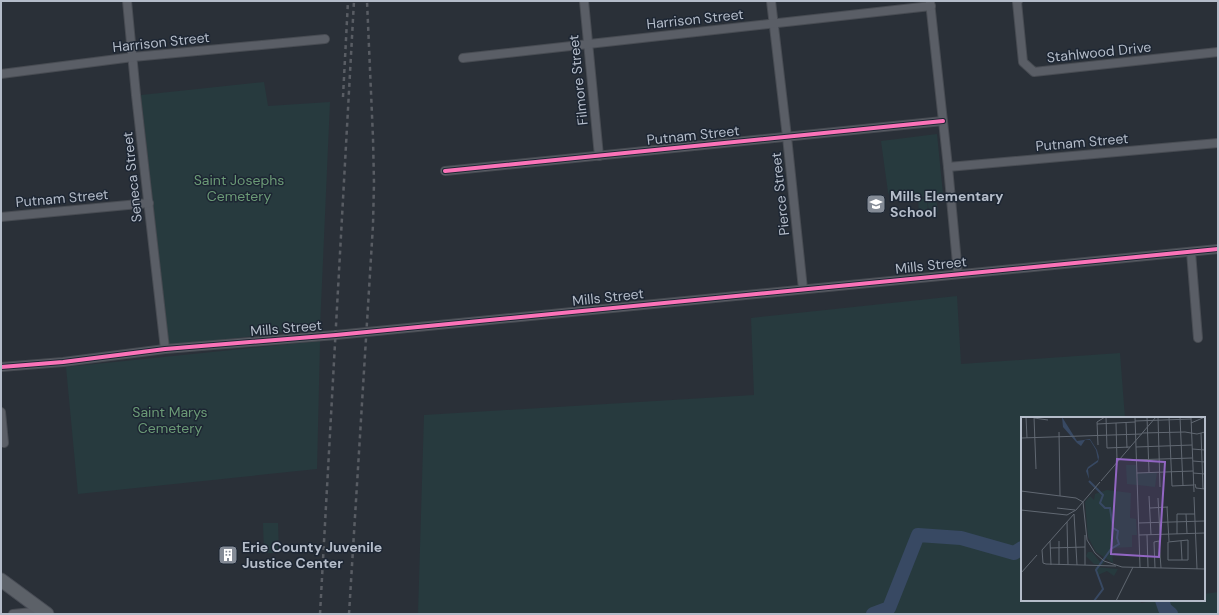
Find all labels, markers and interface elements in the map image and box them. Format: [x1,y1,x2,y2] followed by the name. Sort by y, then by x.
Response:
[646,5,744,33] street label: Harrison Street
[112,28,210,56] street label: Harrison Street
[564,34,592,126] street label: Filmore Street
[1046,38,1152,66] street label: Stahlwood Drive
[646,121,740,149] street label: Putnam Street
[1035,129,1129,155] street label: Putnam Street
[118,131,146,223] street label: Seneca Street
[767,151,793,237] street label: Pierce Street
[194,171,284,205] park label: Saint Josephs Cemetery
[15,185,109,211] street label: Putnam Street
[890,187,1004,221] place label: Mills Elementary School
[865,193,887,215] school or university icon: Mills Elementary School
[894,252,968,278] street label: Mills Street
[571,284,645,310] street label: Mills Street
[249,316,323,340] street label: Mills Street
[132,403,208,437] park label: Saint Marys Cemetery
[1021,417,1205,601] inset map
[242,538,382,572] place label: Erie County Juvenile Justice Center
[217,544,239,566] building icon: Erie County Juvenile Justice Center

